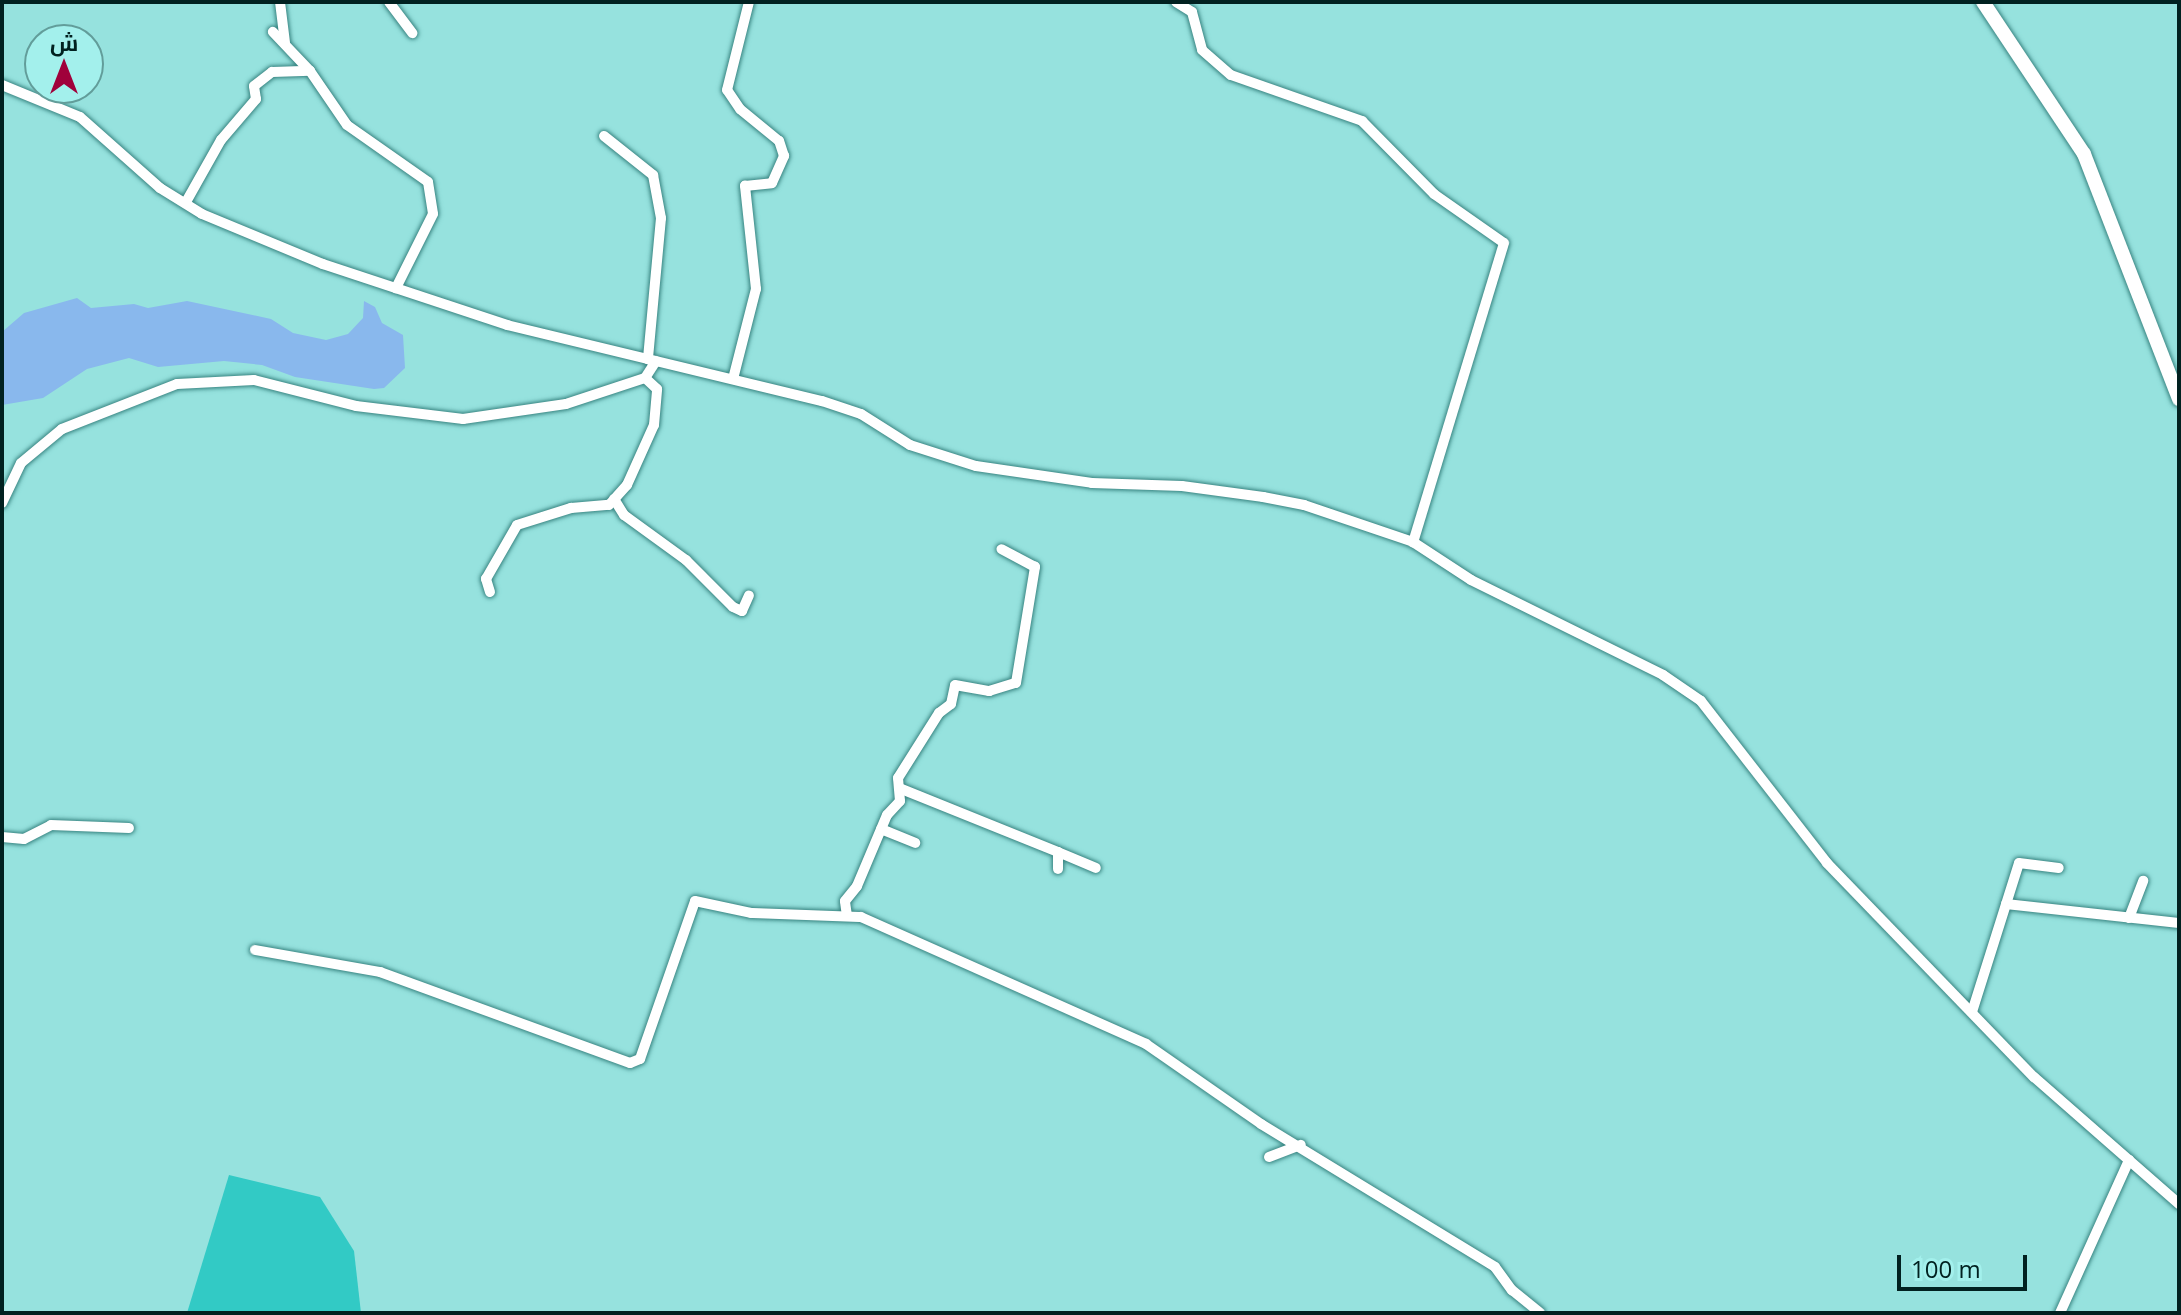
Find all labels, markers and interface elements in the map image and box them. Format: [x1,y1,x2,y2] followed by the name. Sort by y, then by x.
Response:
[24,24,104,104] north arrow
[50,27,78,57] text: ش
[1901,1239,2031,1289] scale bar
[1911,1252,1981,1285] text: 100 m

